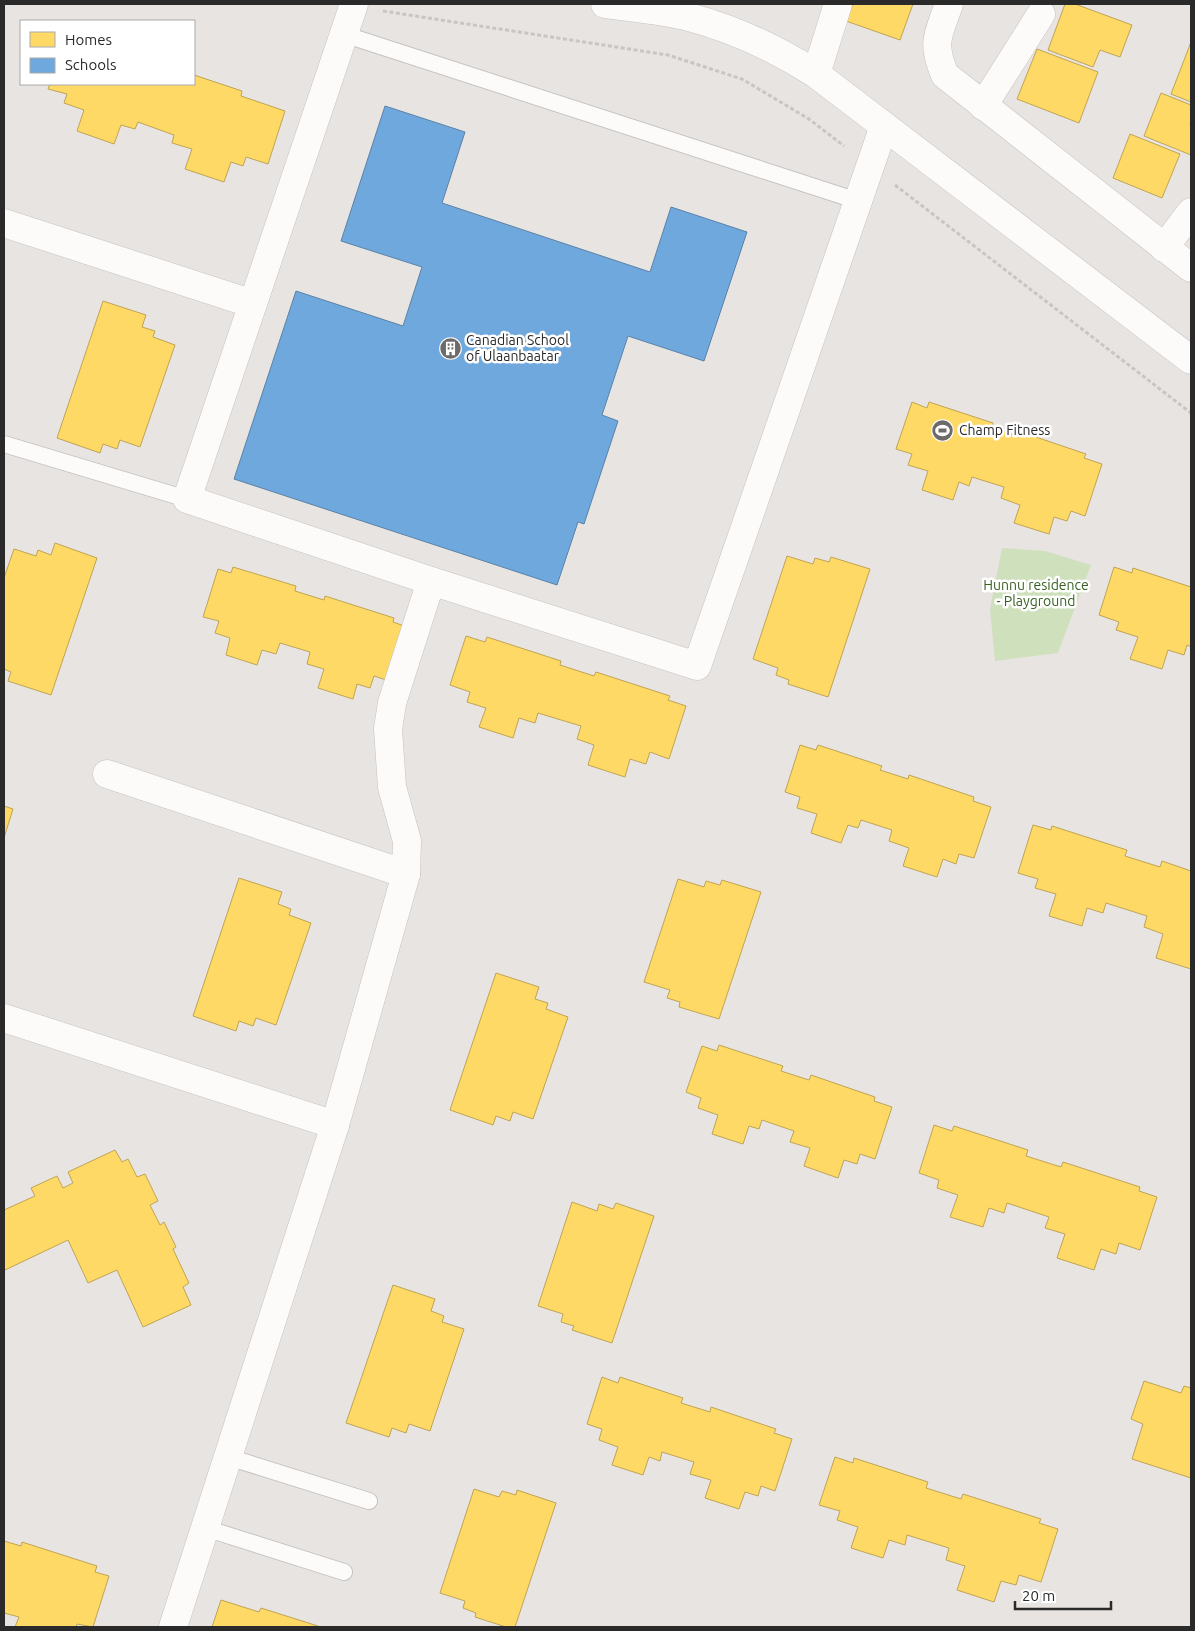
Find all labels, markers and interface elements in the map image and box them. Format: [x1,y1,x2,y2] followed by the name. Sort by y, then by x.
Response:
[20,20,195,85] legend
[65,31,112,48] text: Homes
[65,56,116,73] text: Schools
[466,332,569,364] place label: Canadian School of Ulaanbaatar
[438,336,462,360] building icon: Canadian School of Ulaanbaatar
[931,418,955,442] sports icon: Champ Fitness
[959,422,1050,438] place label: Champ Fitness
[983,577,1089,609] park label: Hunnu residence - Playground
[1015,1578,1111,1610] scale bar
[1022,1587,1055,1604] text: 20 m

